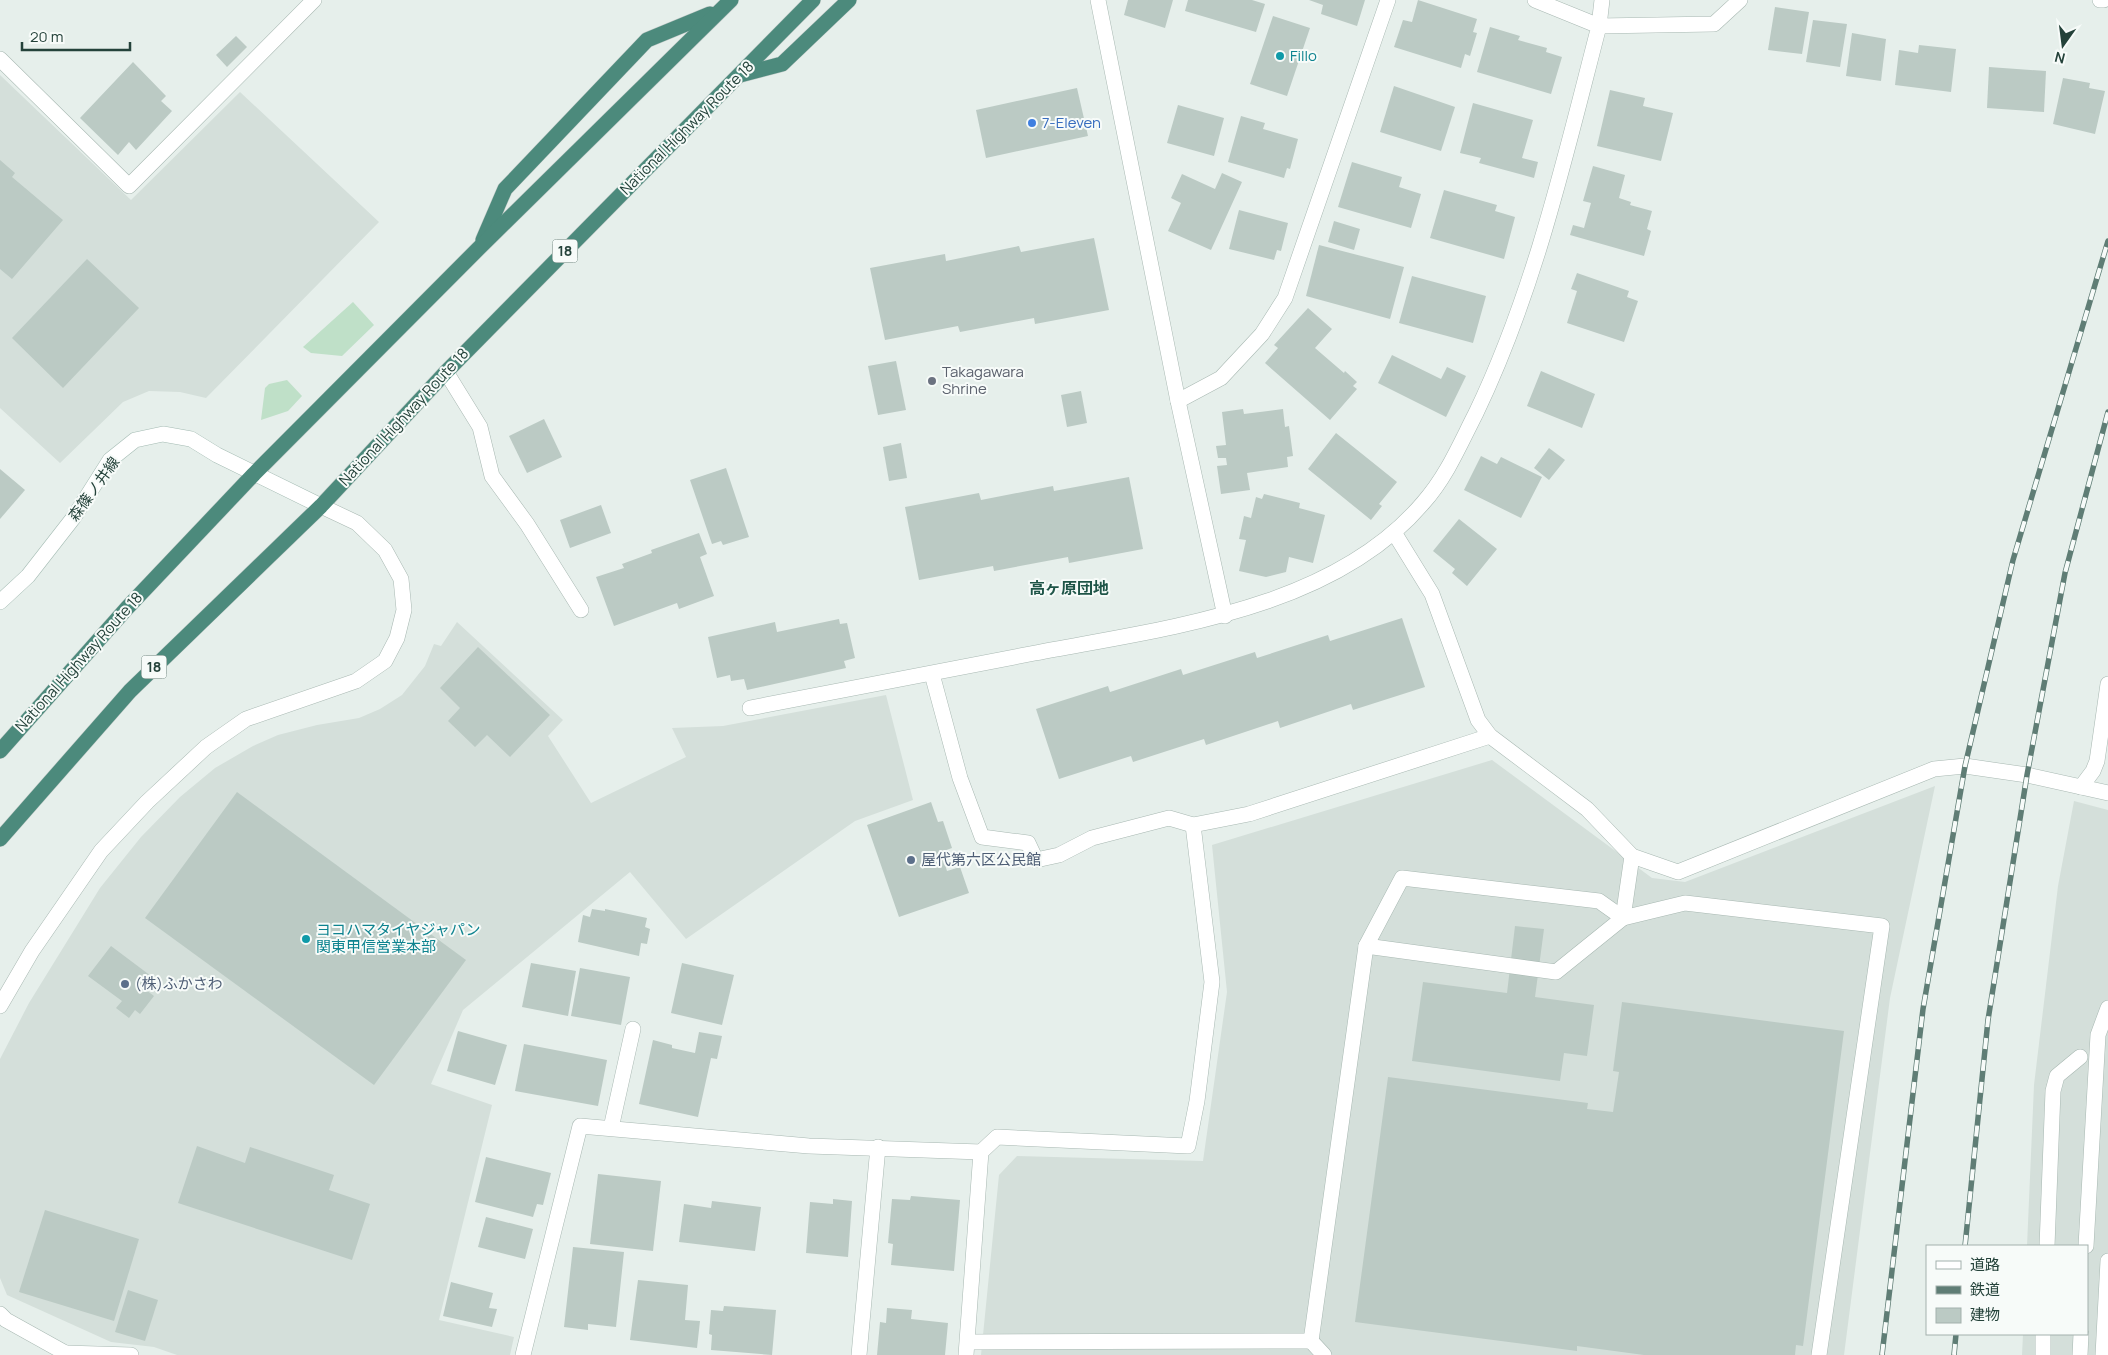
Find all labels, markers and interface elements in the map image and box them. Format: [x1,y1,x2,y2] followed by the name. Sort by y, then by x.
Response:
[22,20,130,52] scale bar
[2038,20,2088,70] north arrow
[30,26,63,47] text: 20 m
[1290,45,1317,66] place label: Fillo
[2053,48,2067,69] text: N
[1274,50,1286,62] marker: Fillo
[615,56,758,199] street label: National Highway Route 18
[1042,112,1101,133] place label: 7-Eleven
[1026,117,1038,129] marker: 7-Eleven
[552,240,578,262] road number: 18
[334,343,473,490] street label: National Highway Route 18
[942,361,1024,399] place label: Takagawara Shrine
[926,375,938,387] marker: Takagawara Shrine
[63,452,124,525] street label: 森篠ノ井線
[1029,577,1109,599] district label: 高ヶ原団地
[10,587,147,736] street label: National Highway Route 18
[142,656,166,679] road number: 18
[921,849,1041,870] place label: 屋代第六区公民館
[905,854,917,866] marker: 屋代第六区公民館
[316,919,481,957] place label: ヨコハマタイヤジャパン 関東甲信営業本部
[300,933,312,945] marker: ヨコハマタイヤジャパン 関東甲信営業本部
[135,973,223,994] place label: (株)ふかさわ
[119,978,131,990] marker: (株)ふかさわ
[1926,1245,2088,1335] legend
[1970,1254,2000,1275] text: 道路
[1970,1279,2000,1300] text: 鉄道
[1970,1304,2000,1325] text: 建物

